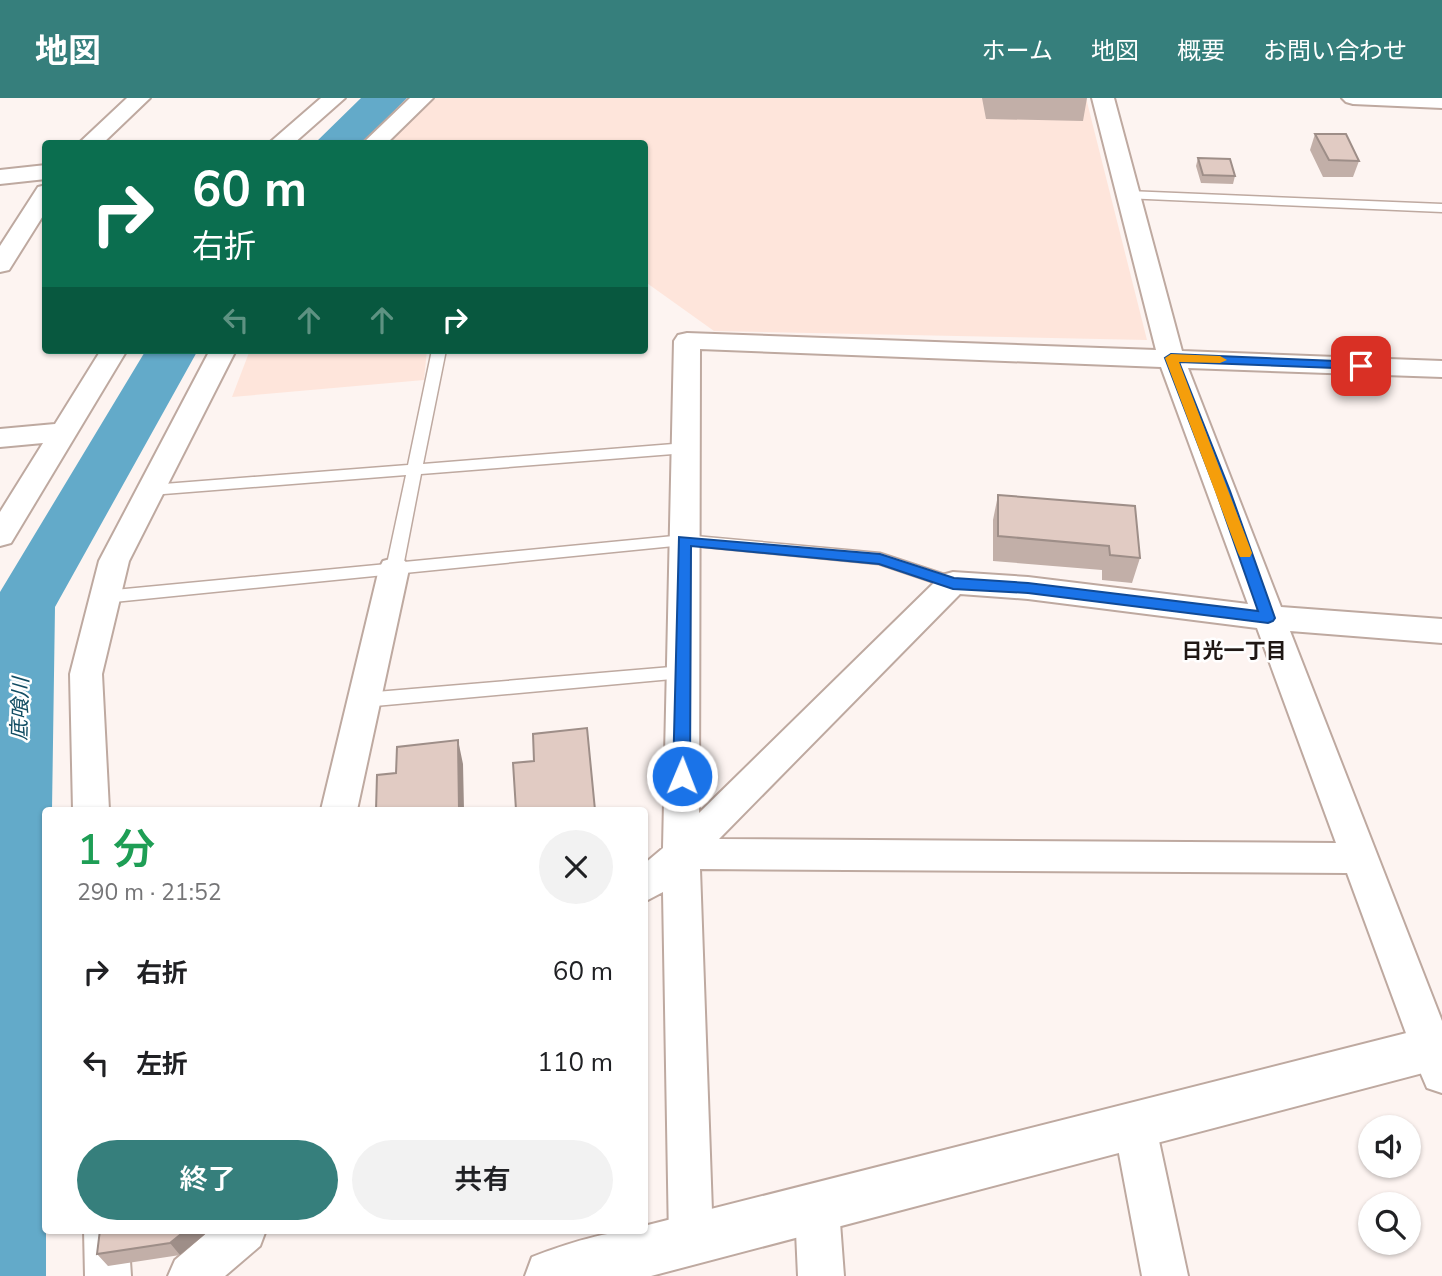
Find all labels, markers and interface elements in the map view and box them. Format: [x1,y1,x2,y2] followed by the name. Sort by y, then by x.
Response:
[35,29,101,74] text: 地図
[982,35,1053,67] text: ホーム
[1091,35,1139,67] text: 地図
[1177,35,1225,67] text: 概要
[1263,35,1407,67] text: お問い合わせ
[192,156,307,223] text: 60 m
[77,168,168,259] icon: right
[192,225,256,268] text: 右折
[217,301,255,339] icon: left
[290,301,328,339] icon: ahead
[363,301,401,339] icon: ahead
[436,301,474,339] icon: right
[1331,336,1391,396] pin
[1342,347,1380,385] icon: arrive
[1182,637,1287,665] district label: 日光一丁目
[5,675,35,741] water label: 底喰川
[645,739,719,813] position arrow
[77,822,155,879] text: 1 分
[539,830,613,904] button: close
[77,877,222,908] text: 290 m · 21:52
[77,953,115,991] icon: right
[553,954,613,989] text: 60 m
[136,956,188,991] text: 右折
[77,1044,115,1082] icon: left
[537,1045,613,1080] text: 110 m
[136,1047,188,1082] text: 左折
[1358,1115,1421,1255] map controls
[1358,1115,1421,1178] button: sound
[77,1140,338,1220] button: 終了
[352,1140,613,1220] button: 共有
[1358,1192,1421,1255] button: search

